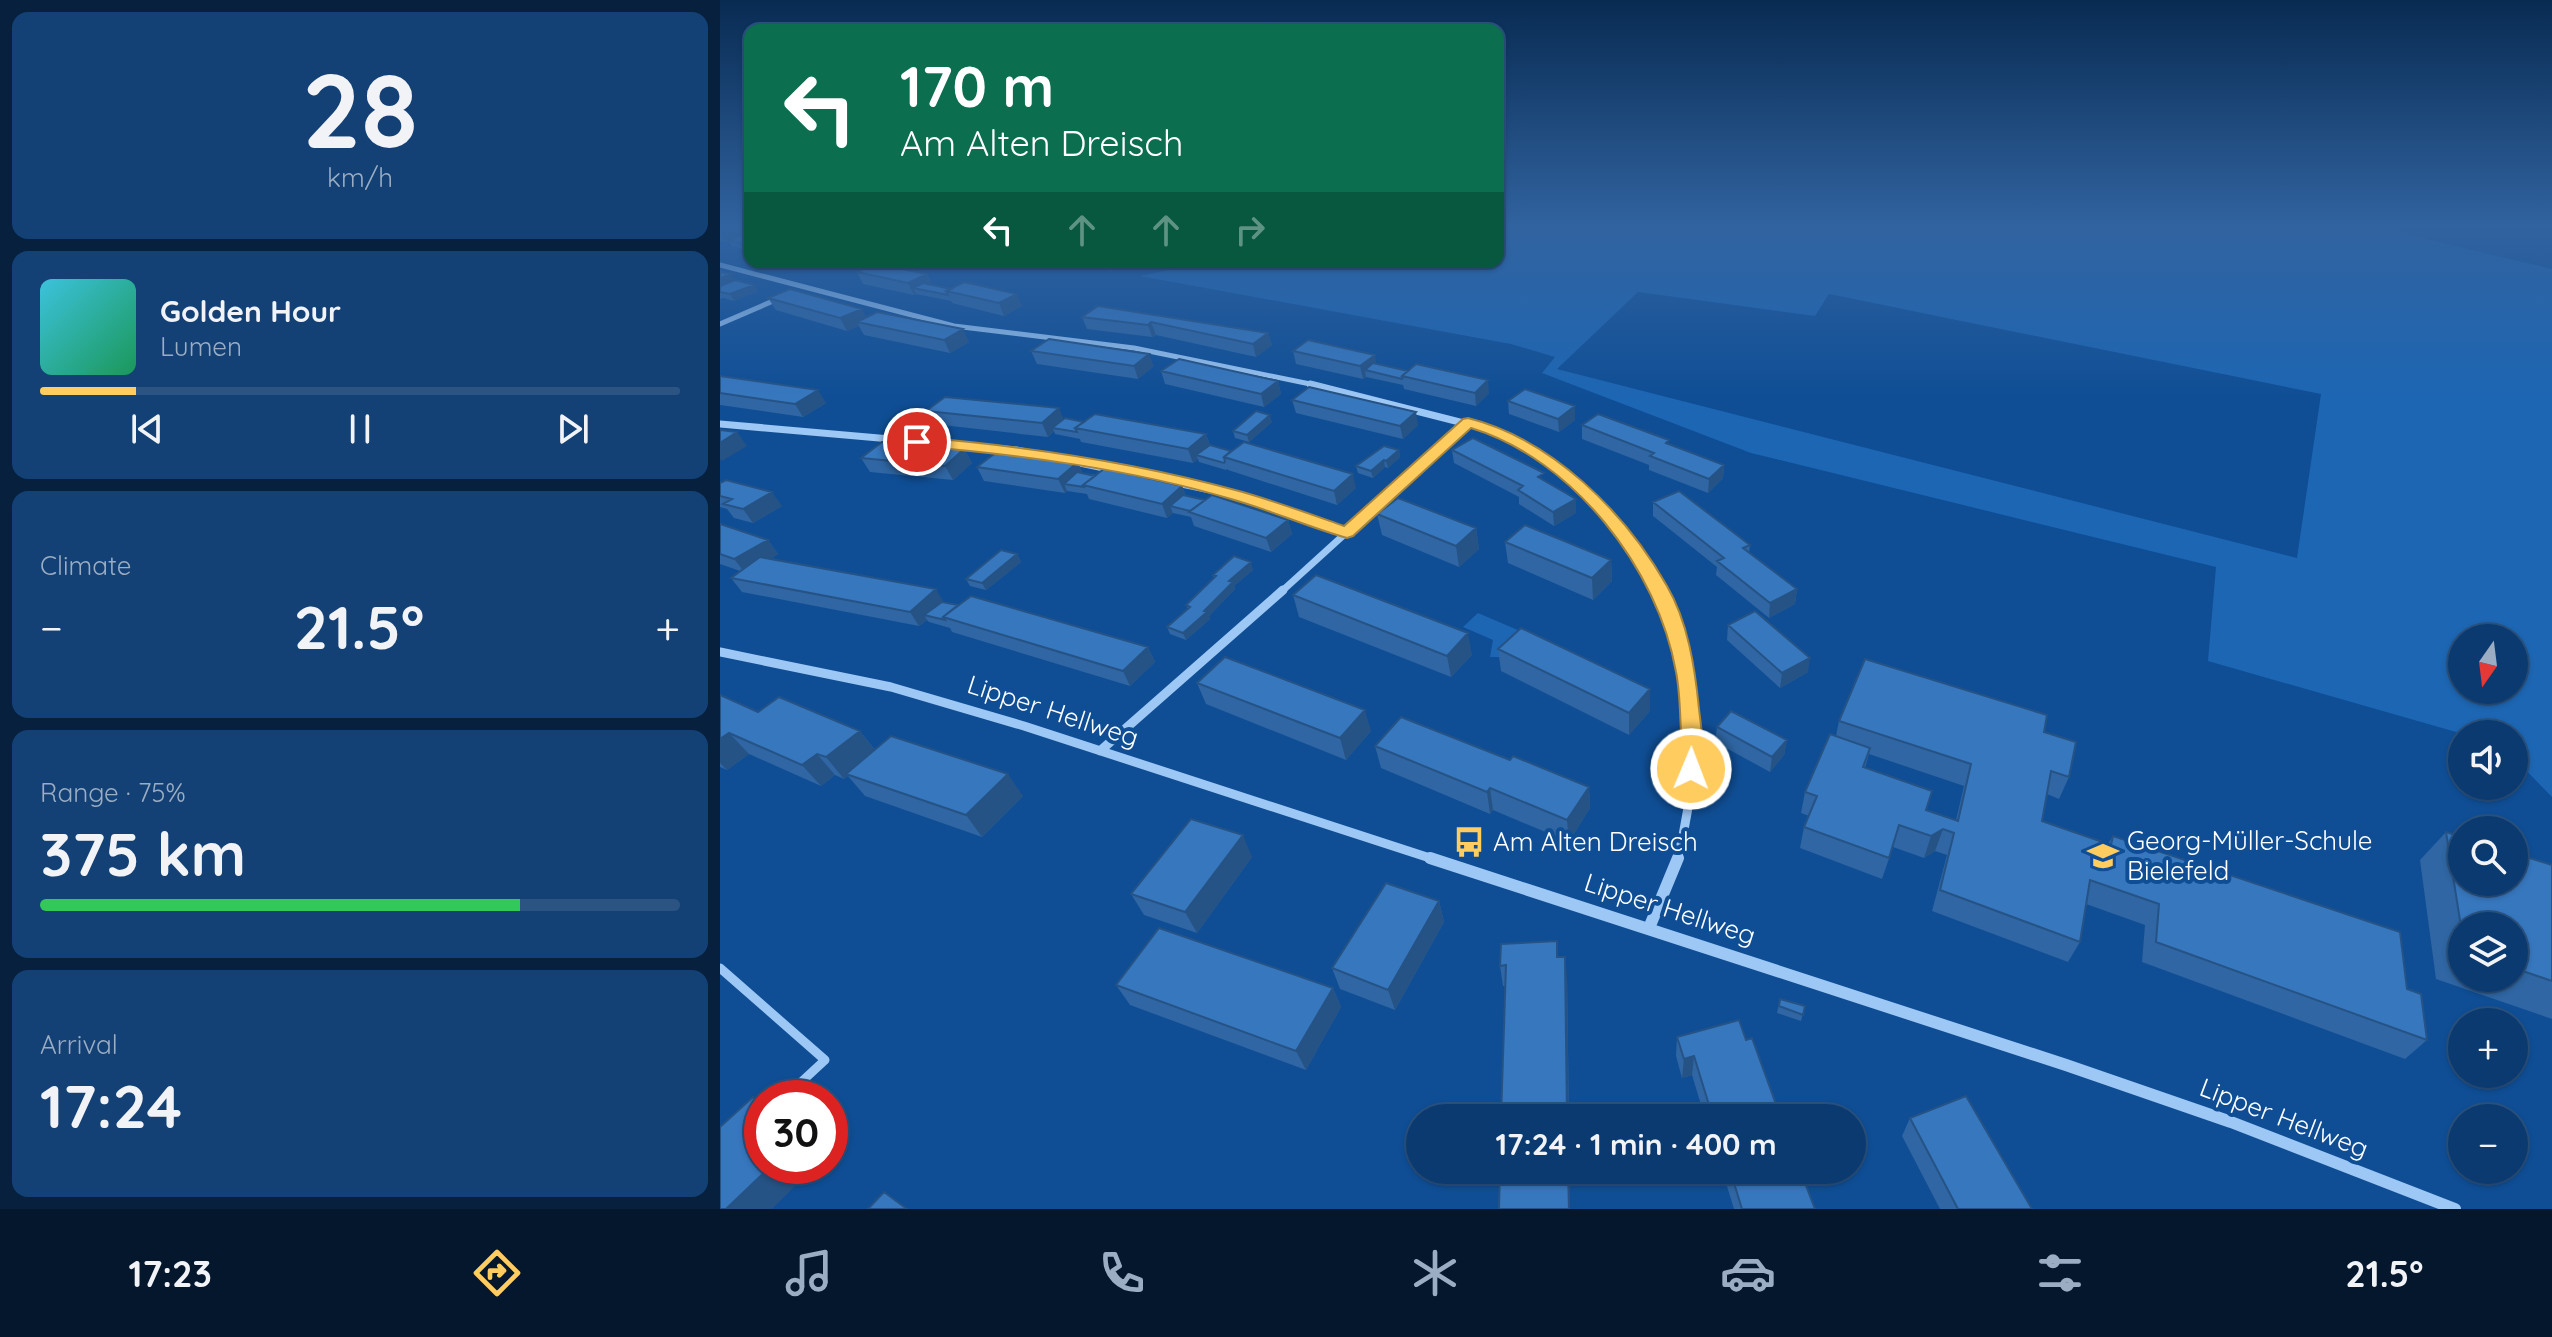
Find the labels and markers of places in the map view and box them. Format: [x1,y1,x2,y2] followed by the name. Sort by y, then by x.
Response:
[883,408,951,476] pin
[2127,824,2372,887] place label: Georg-Müller-Schule Bielefeld
[1452,825,1486,859] bus stop icon: Am Alten Dreisch
[1493,825,1698,858] place label: Am Alten Dreisch
[2086,839,2120,873] school or university icon: Georg-Müller-Schule Bielefeld

